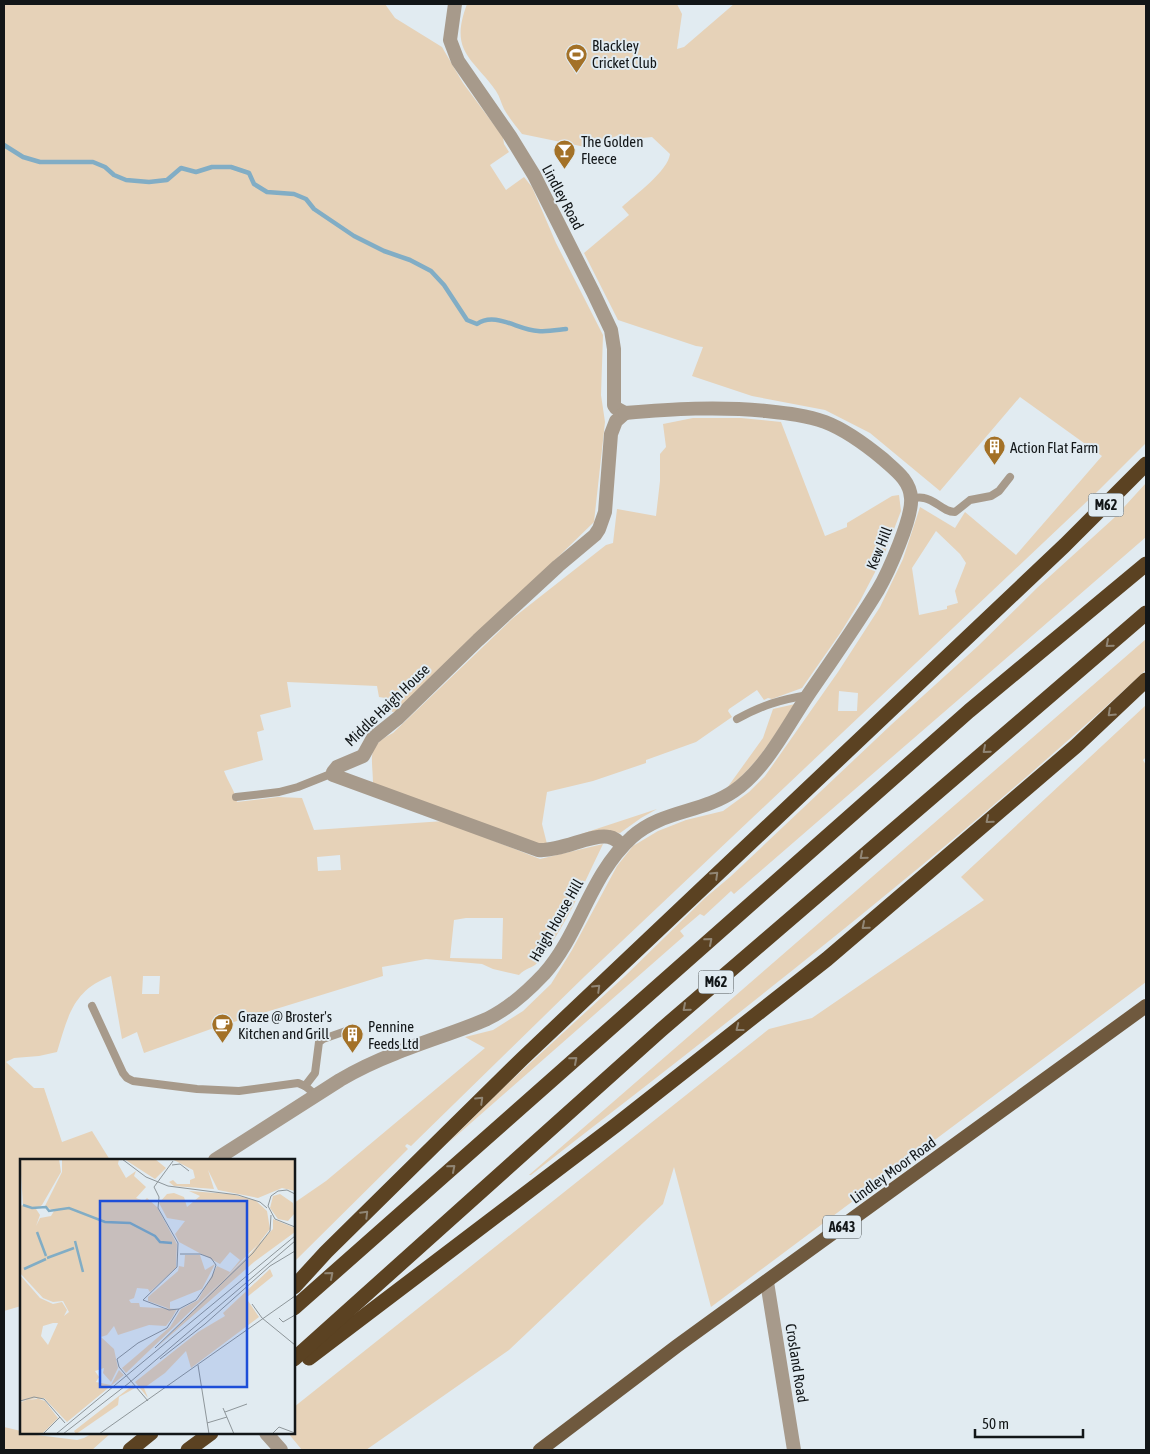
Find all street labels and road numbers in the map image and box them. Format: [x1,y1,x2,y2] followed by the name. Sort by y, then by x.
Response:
[539,162,587,232] street label: Lindley Road
[1088,494,1124,516] road number: M62
[863,524,895,572] street label: Kew Hill
[341,660,433,749] street label: Middle Haigh House
[526,876,586,964] street label: Haigh House Hill
[698,970,734,994] road number: M62
[847,1133,939,1207] street label: Lindley Moor Road
[823,1216,861,1238] road number: A643
[782,1322,812,1404] street label: Crosland Road

